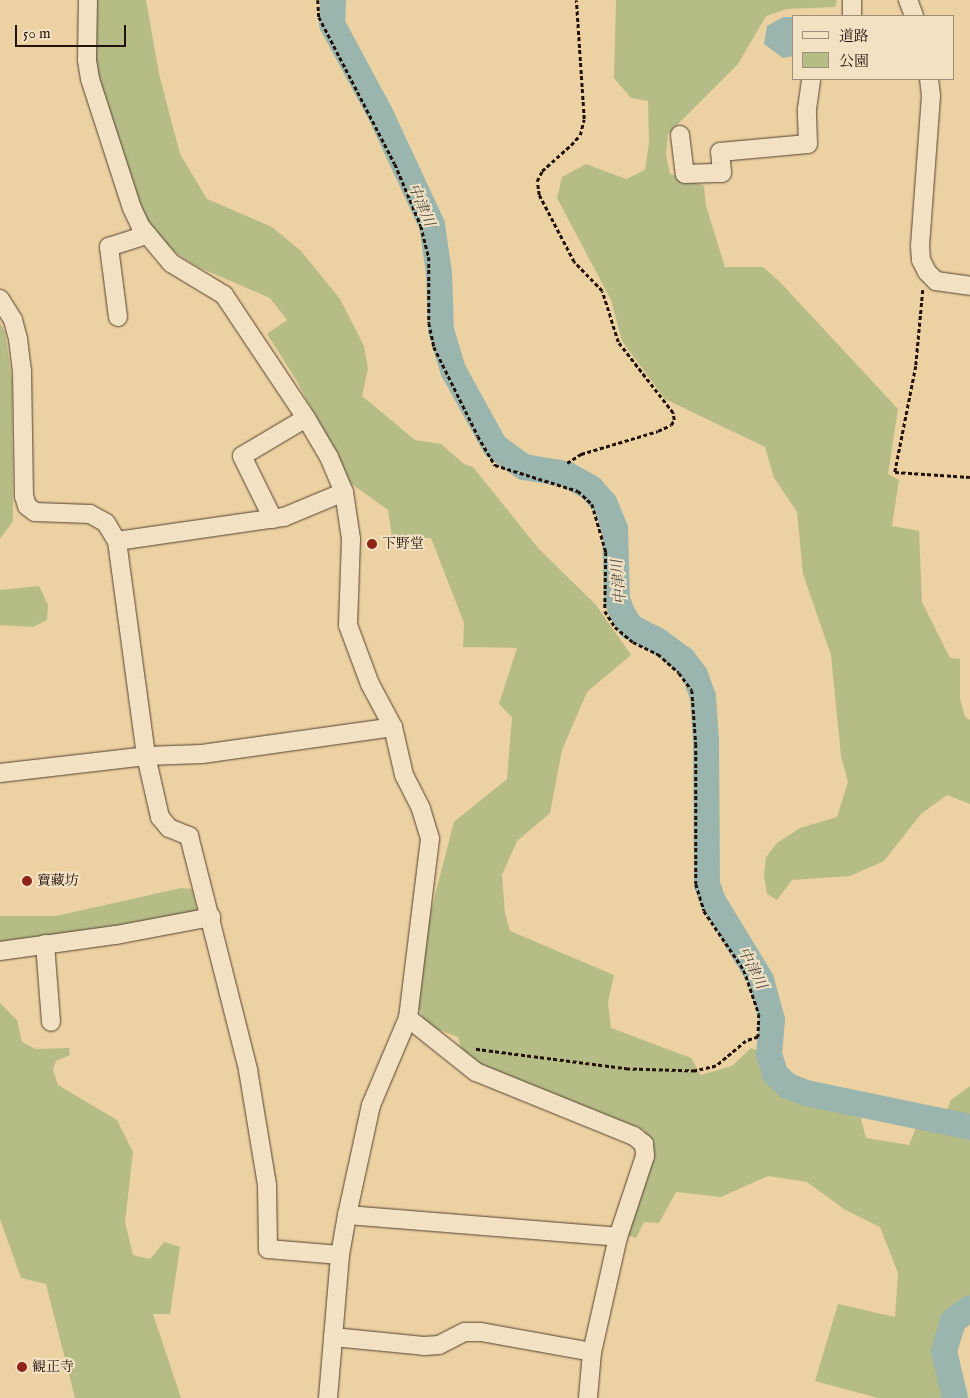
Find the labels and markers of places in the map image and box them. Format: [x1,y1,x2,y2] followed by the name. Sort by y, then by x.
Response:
[382,536,424,552] place label: 下野堂
[366,538,378,550] marker: 下野堂
[37,873,79,889] place label: 寶藏坊
[21,875,33,887] marker: 寶藏坊
[32,1359,74,1375] place label: 観正寺
[16,1361,28,1373] marker: 観正寺

